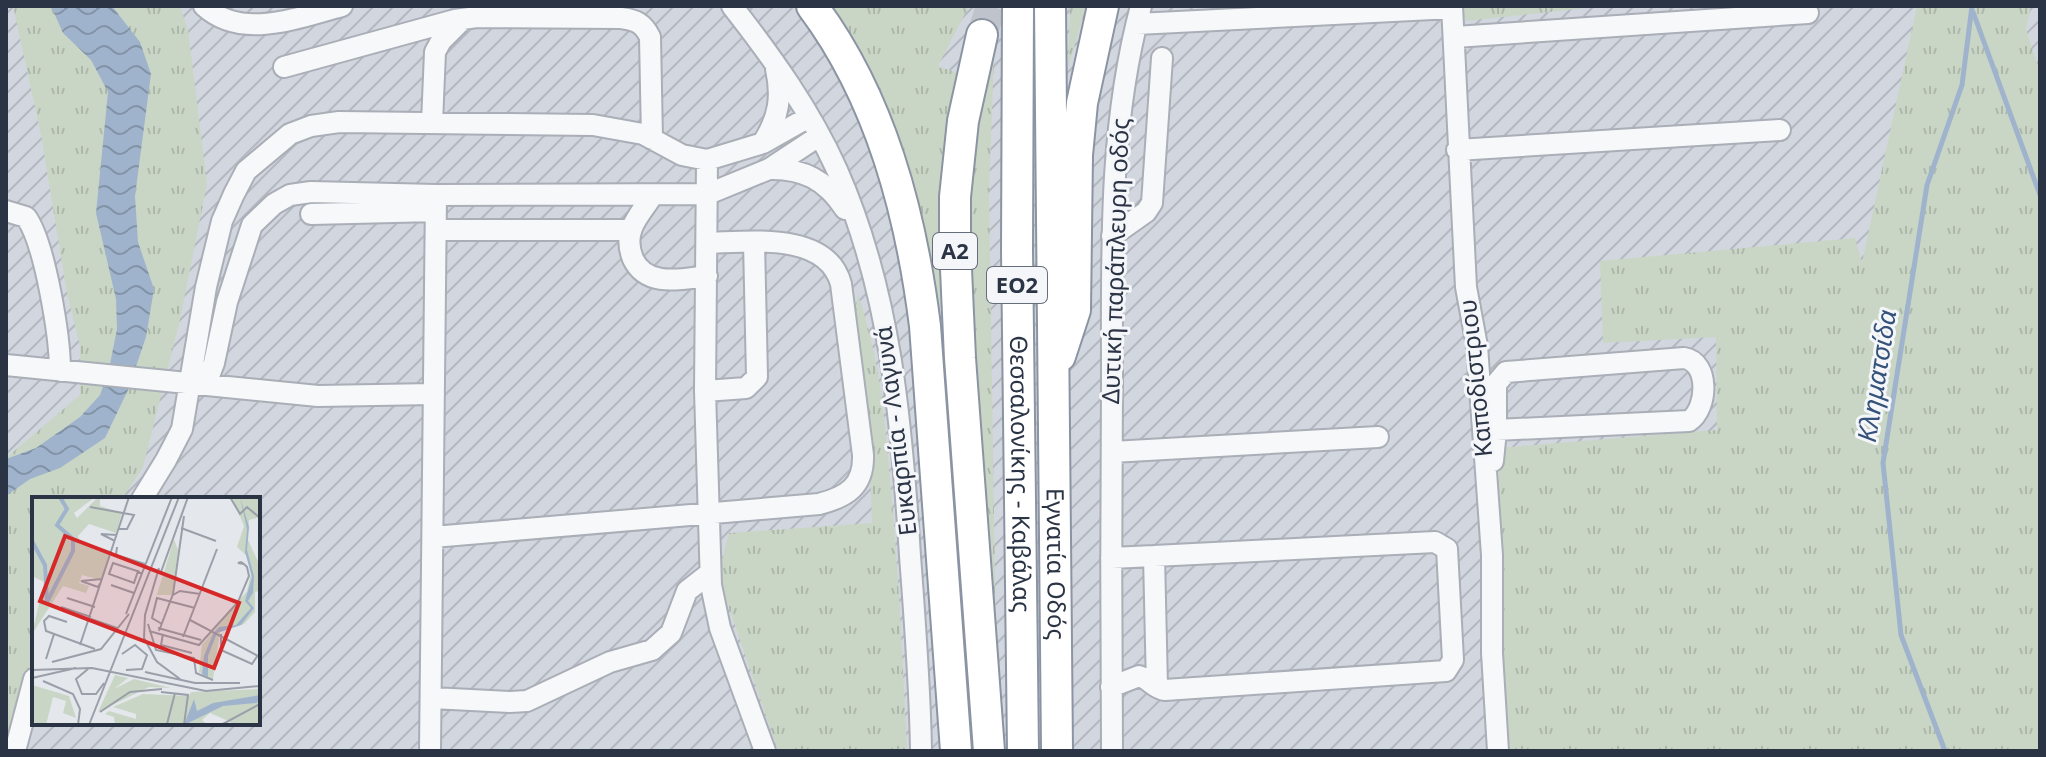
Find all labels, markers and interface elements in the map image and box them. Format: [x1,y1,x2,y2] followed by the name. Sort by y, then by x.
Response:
[1093,117,1136,405] street label: Δυτική παράπλευρη οδός
[933,233,977,269] road number: Α2
[987,267,1047,303] road number: ΕΟ2
[1450,298,1499,459] street label: Καποδίστριου
[1848,307,1904,445] water label: Κληματσίδα
[865,325,924,538] street label: Ευκαρπία - Λαγυνά
[1003,335,1039,613] street label: Θεσσαλονίκης - Καβάλας
[1040,488,1074,640] street label: Εγνατία Οδός
[32,497,260,725] inset map

